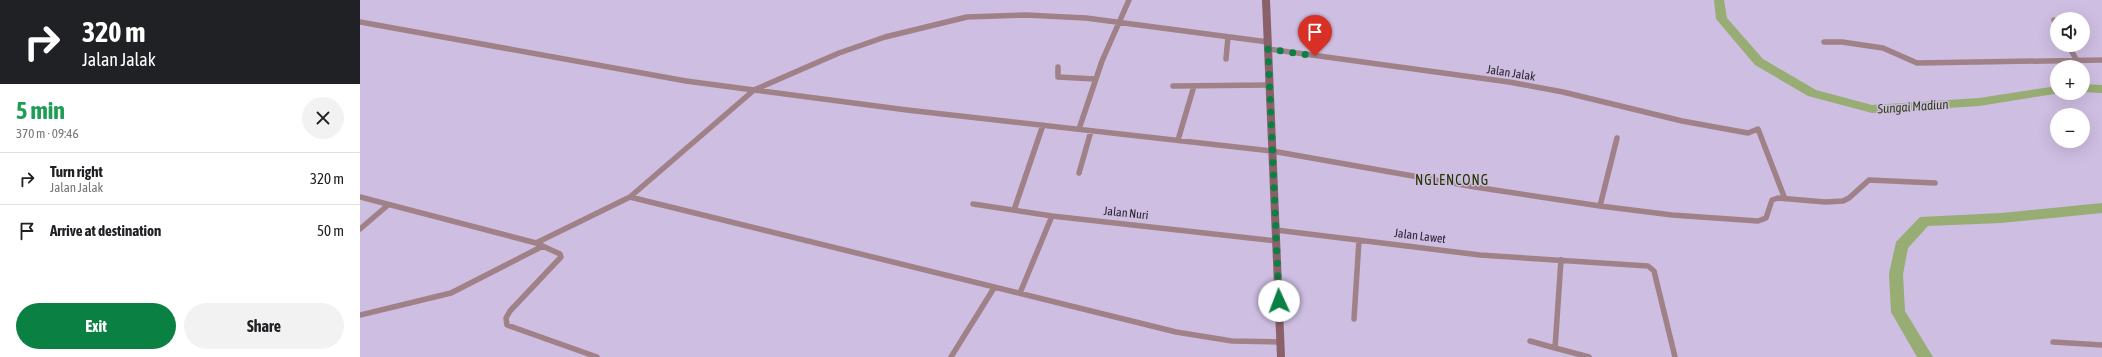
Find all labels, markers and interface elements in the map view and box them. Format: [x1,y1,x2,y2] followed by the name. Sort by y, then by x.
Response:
[2050,12,2090,148] map controls
[2050,12,2090,52] button: sound
[1298,15,1332,56] pin
[16,16,68,68] icon: right
[82,16,145,48] text: 320 m
[1304,21,1326,43] icon: arrive
[82,49,156,70] text: Jalan Jalak
[2050,60,2090,100] button: +
[1486,62,1537,84] street label: Jalan Jalak
[1876,96,1950,117] water label: Sungai Madiun
[16,97,65,124] text: 5 min
[302,97,344,139] button: close
[2050,108,2090,148] button: −
[16,126,79,141] text: 370 m · 09:46
[50,163,103,180] text: Turn right
[16,168,38,190] icon: right
[310,170,344,187] text: 320 m
[1415,172,1489,188] district label: NGLENCONG
[50,180,103,195] text: Jalan Jalak
[1103,204,1149,222] street label: Jalan Nuri
[16,220,38,242] icon: arrive
[50,222,161,239] text: Arrive at destination
[317,222,344,239] text: 50 m
[1393,226,1447,246] street label: Jalan Lawet
[1258,280,1300,322] position arrow
[16,303,176,349] button: Exit
[184,303,344,349] button: Share

